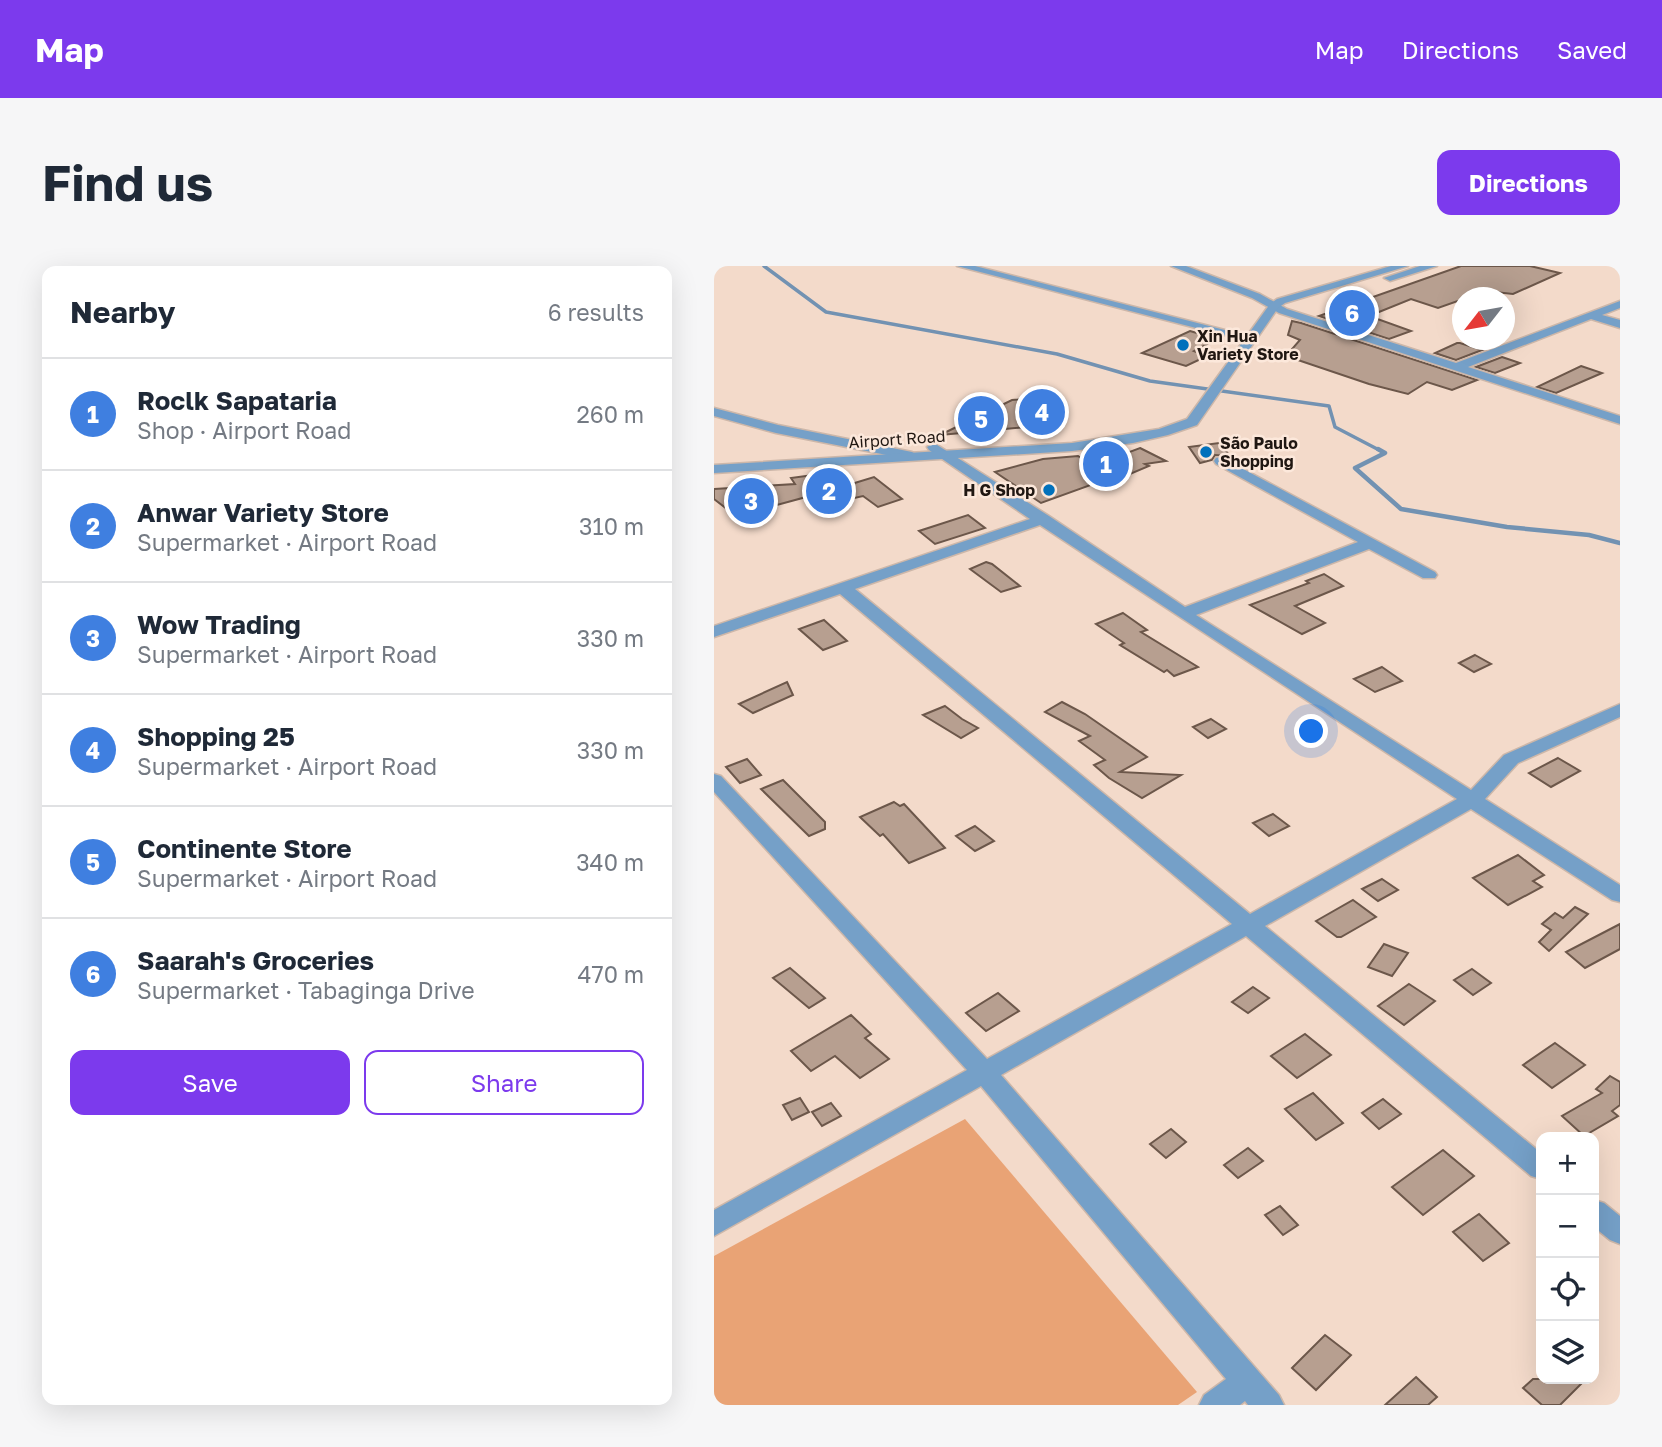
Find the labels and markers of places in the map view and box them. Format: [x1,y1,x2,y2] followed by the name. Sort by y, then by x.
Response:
[1329,287,1375,339] pin: 6
[1197,326,1299,364] place label: Xin Hua Variety Store
[1175,337,1191,353] marker: Xin Hua Variety Store
[1019,386,1065,438] pin: 4
[958,393,1004,445] pin: 5
[1220,433,1298,471] place label: São Paulo Shopping
[1083,438,1129,490] pin: 1
[1198,444,1214,460] marker: São Paulo Shopping
[806,465,852,517] pin: 2
[728,475,774,527] pin: 3
[963,480,1035,500] place label: H G Shop
[1041,482,1057,498] marker: H G Shop

